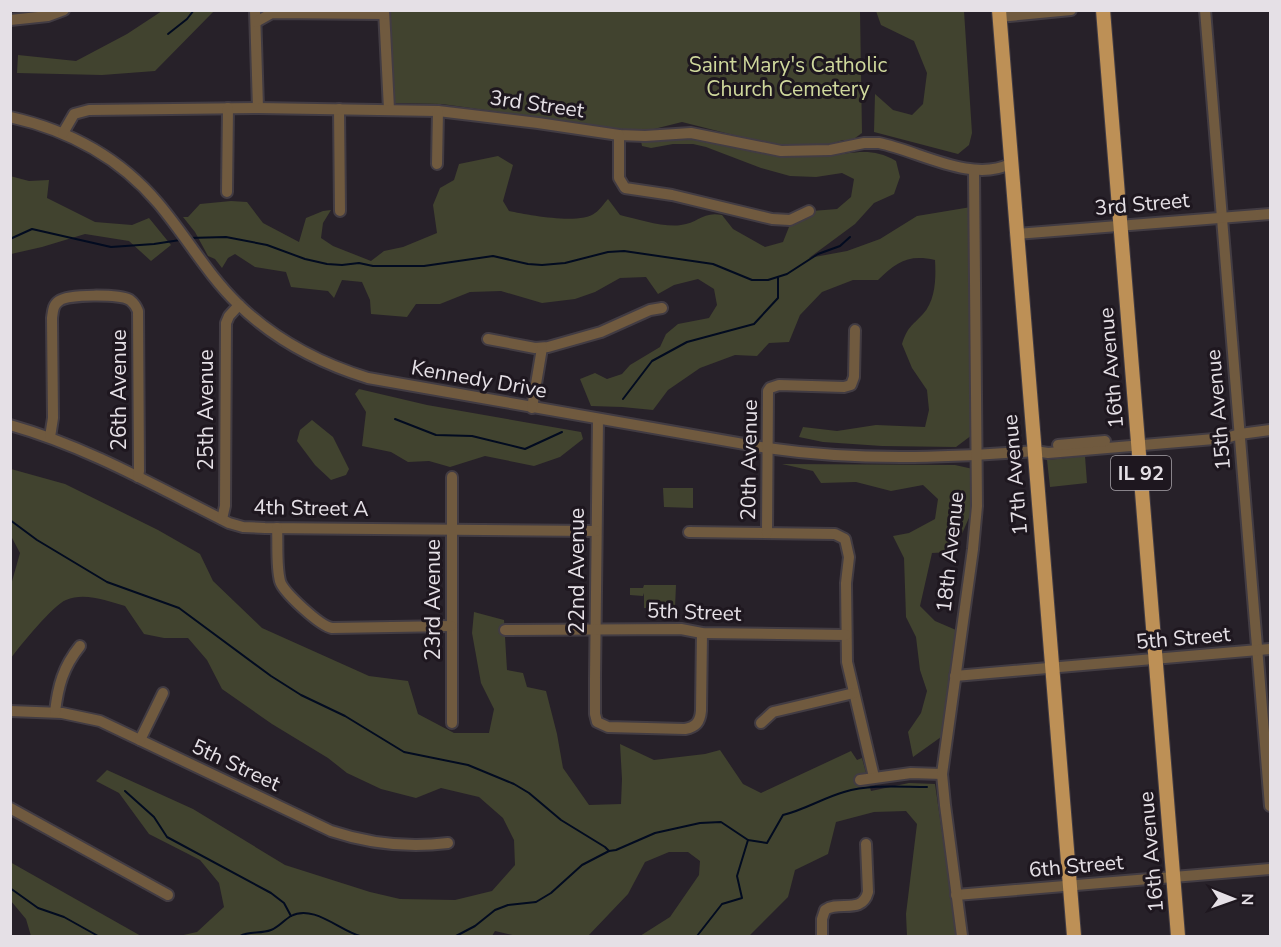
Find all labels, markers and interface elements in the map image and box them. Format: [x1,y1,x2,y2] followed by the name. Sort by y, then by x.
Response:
[689,51,887,103] park label: Saint Mary's Catholic Church Cemetery
[488,84,587,125] street label: 3rd Street
[1093,186,1191,222] street label: 3rd Street
[1092,306,1130,430] street label: 16th Avenue
[105,329,133,451] street label: 26th Avenue
[1199,348,1237,472] street label: 15th Avenue
[192,349,220,471] street label: 25th Avenue
[409,353,549,405] street label: Kennedy Drive
[734,399,764,521] street label: 20th Avenue
[996,413,1034,537] street label: 17th Avenue
[1111,456,1171,490] road number: IL 92
[930,490,970,614] street label: 18th Avenue
[253,493,369,523] street label: 4th Street A
[563,508,591,634] street label: 22nd Avenue
[419,539,447,661] street label: 23rd Avenue
[646,596,742,628] street label: 5th Street
[1135,620,1232,656] street label: 5th Street
[187,732,285,798] street label: 5th Street
[1132,790,1170,914] street label: 16th Avenue
[1028,848,1125,884] street label: 6th Street
[1203,869,1263,929] north arrow
[1236,893,1258,905] text: N

